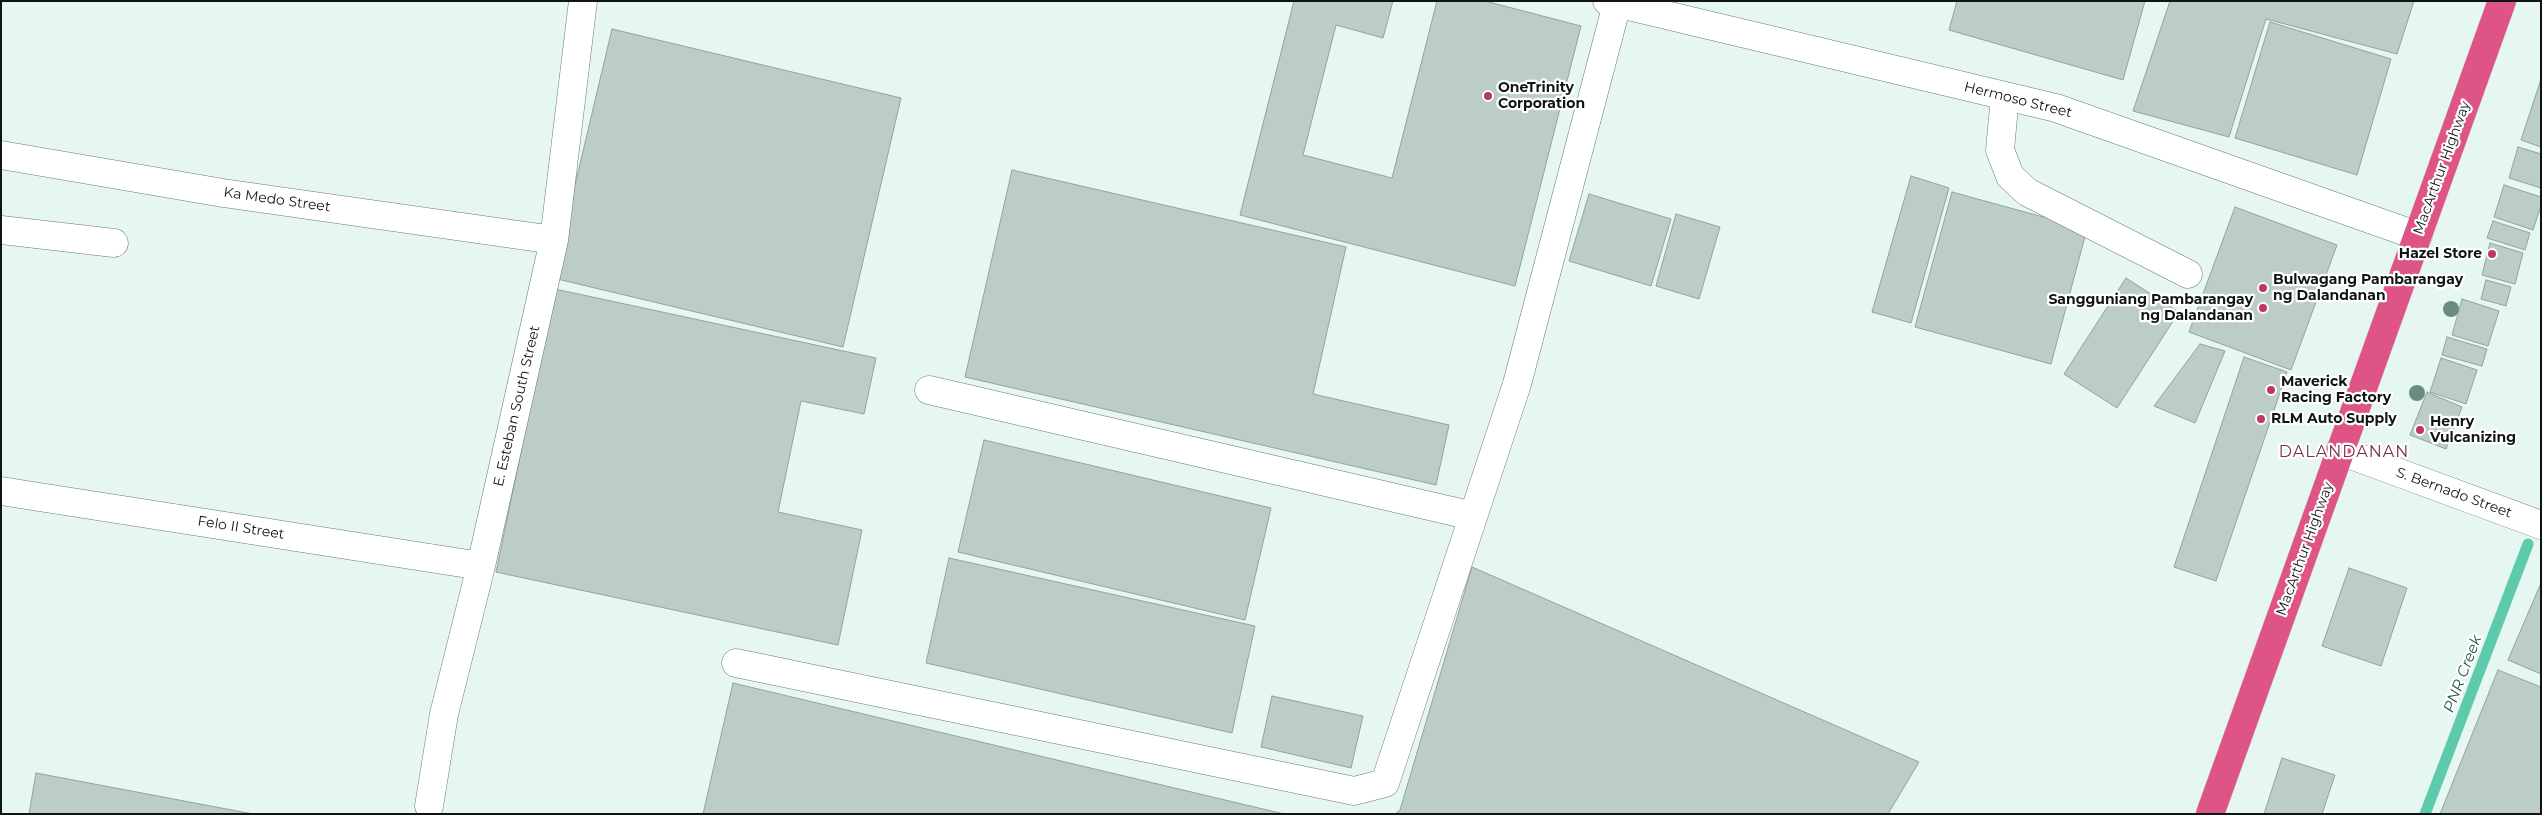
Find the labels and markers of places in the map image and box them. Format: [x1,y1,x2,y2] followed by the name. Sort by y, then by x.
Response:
[1498,80,1585,112] place label: OneTrinity Corporation
[1482,90,1494,102] marker: OneTrinity Corporation
[2399,246,2482,262] place label: Hazel Store
[2486,248,2498,260] marker: Hazel Store
[2273,272,2463,304] place label: Bulwagang Pambarangay ng Dalandanan
[2257,282,2269,294] marker: Bulwagang Pambarangay ng Dalandanan
[2048,292,2253,324] place label: Sangguniang Pambarangay ng Dalandanan
[2257,302,2269,314] marker: Sangguniang Pambarangay ng Dalandanan
[2281,374,2391,407] place label: Maverick Racing Factory
[2265,384,2277,396] marker: Maverick Racing Factory
[2271,411,2397,427] place label: RLM Auto Supply
[2255,413,2267,425] marker: RLM Auto Supply
[2430,414,2516,447] place label: Henry Vulcanizing
[2414,424,2426,436] marker: Henry Vulcanizing

